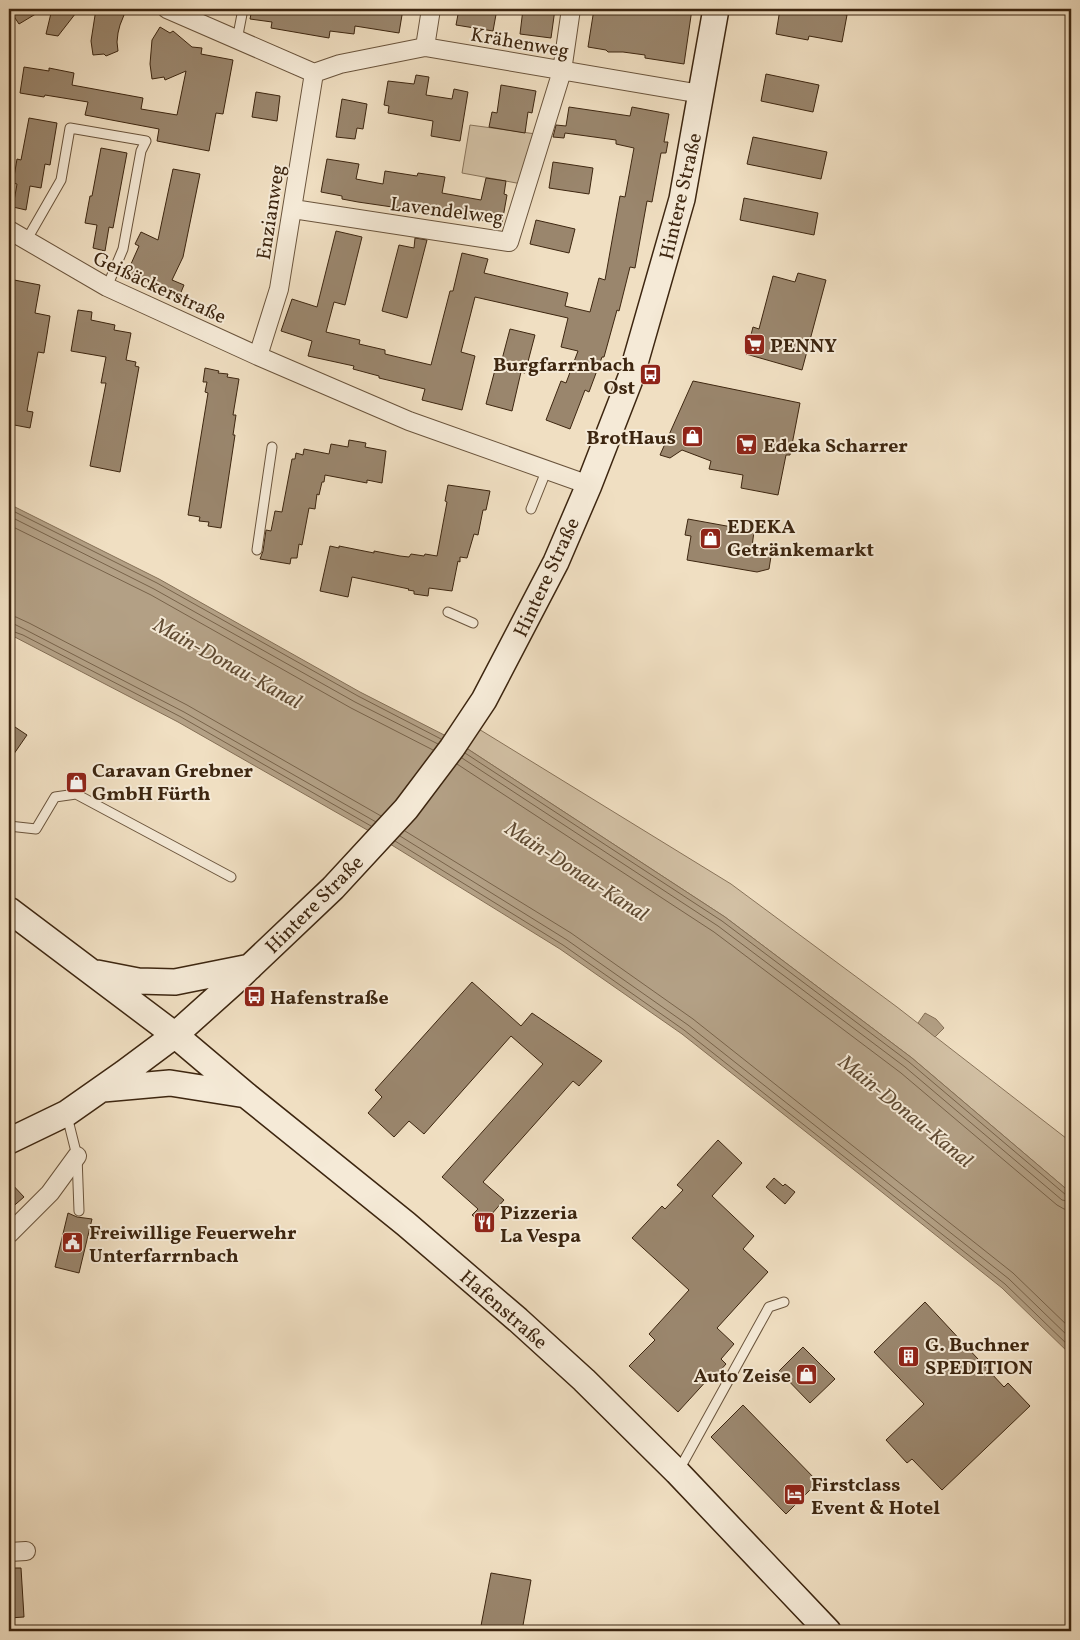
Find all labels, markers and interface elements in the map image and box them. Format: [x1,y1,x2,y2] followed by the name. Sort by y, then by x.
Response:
[468,22,571,66] street label: Krähenweg
[654,130,710,262] street label: Hintere Straße
[251,163,293,262] street label: Enzianweg
[388,191,505,233] street label: Lavendelweg
[88,246,230,332] street label: Geißäckerstraße
[742,333,766,357] supermarket icon: PENNY
[770,333,837,361] place label: PENNY
[493,352,635,403] place label: Burgfarrnbach Ost
[639,363,663,387] bus stop icon: Burgfarrnbach Ost
[586,425,676,453] place label: BrotHaus
[680,425,704,449] shop icon: BrotHaus
[735,433,759,457] supermarket icon: Edeka Scharrer
[763,433,908,461] place label: Edeka Scharrer
[508,513,588,642] street label: Hintere Straße
[727,514,875,565] place label: EDEKA Getränkemarkt
[699,526,723,550] shop icon: EDEKA Getränkemarkt
[147,611,307,717] water label: Main-Donau-Kanal
[92,758,254,809] place label: Caravan Grebner GmbH Fürth
[64,770,88,794] shop icon: Caravan Grebner GmbH Fürth
[498,815,653,929] water label: Main-Donau-Kanal
[260,850,371,961] street label: Hintere Straße
[242,985,266,1009] bus stop icon: Hafenstraße
[270,985,389,1013] place label: Hafenstraße
[831,1048,978,1175] water label: Main-Donau-Kanal
[500,1200,581,1251] place label: Pizzeria La Vespa
[472,1211,496,1235] restaurant icon: Pizzeria La Vespa
[89,1220,297,1271] place label: Freiwillige Feuerwehr Unterfarrnbach
[61,1231,85,1255] public building icon: Freiwillige Feuerwehr Unterfarrnbach
[453,1264,553,1357] street label: Hafenstraße
[925,1332,1033,1383] place label: G. Buchner SPEDITION
[897,1344,921,1368] building icon: G. Buchner SPEDITION
[693,1363,791,1391] place label: Auto Zeise
[795,1363,819,1387] shop icon: Auto Zeise
[811,1472,940,1523] place label: Firstclass Event & Hotel
[783,1483,807,1507] hotel icon: Firstclass Event & Hotel

